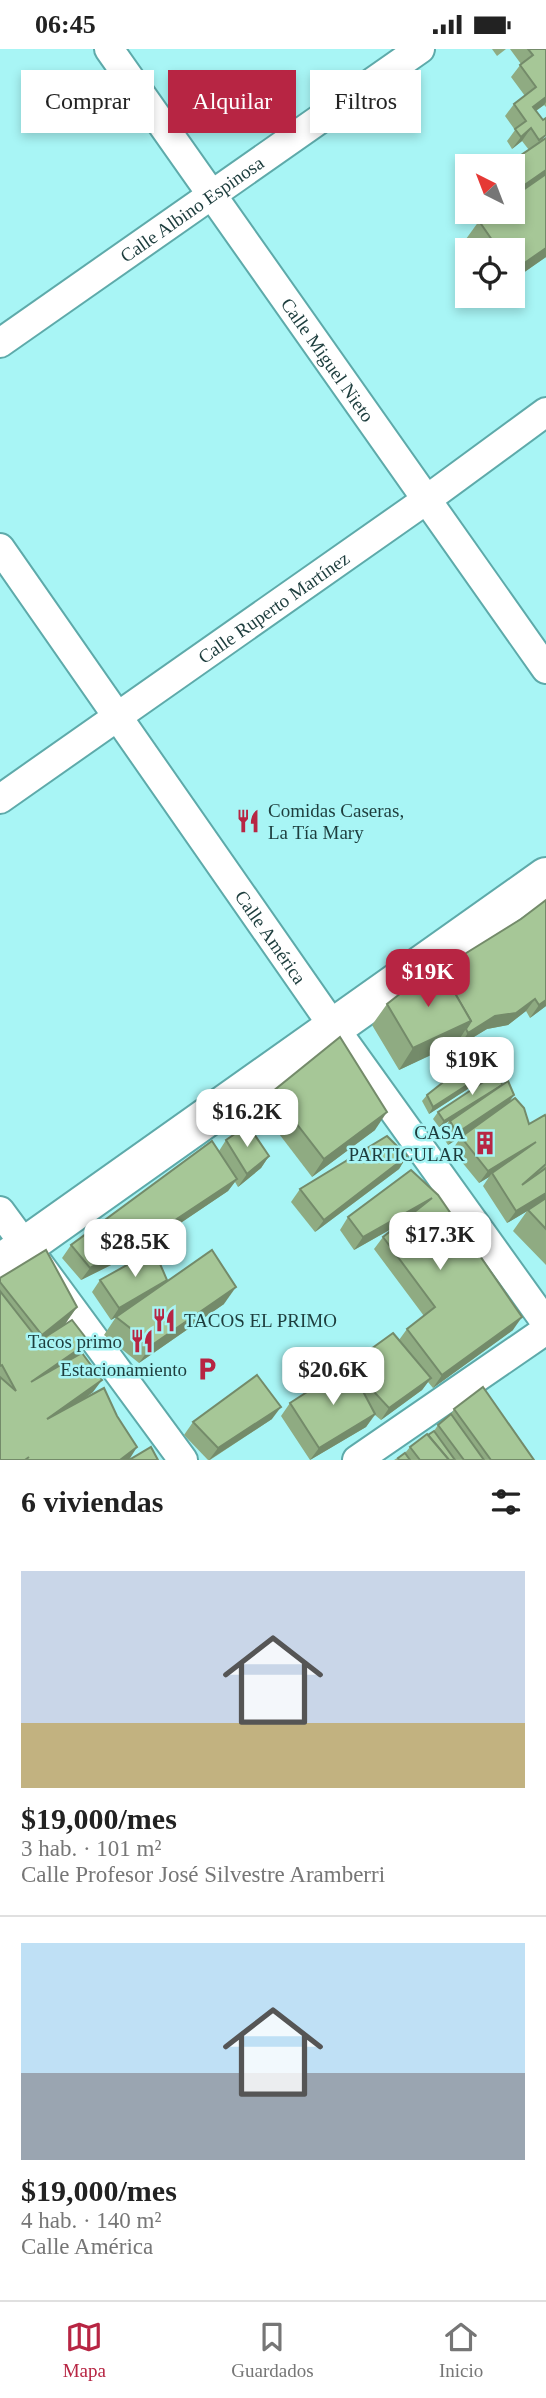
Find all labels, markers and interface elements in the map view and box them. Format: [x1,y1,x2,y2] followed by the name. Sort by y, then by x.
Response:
[35,10,96,39] text: 06:45
[21,70,154,133] chip: Comprar
[168,70,296,133] chip: Alquilar
[310,70,421,133] chip: Filtros
[116,152,268,267] street label: Calle Albino Espinosa
[455,154,525,224] north arrow
[455,154,525,308] map controls
[455,238,525,308] button: locate
[277,294,378,426] street label: Calle Miguel Nieto
[194,547,353,668] street label: Calle Ruperto Martínez
[268,800,404,843] place label: Comidas Caseras, La Tía Mary
[234,807,262,835] restaurant icon: Comidas Caseras, La Tía Mary
[231,886,311,989] street label: Calle América
[387,949,469,1009] pin: $19K
[402,959,454,984] text: $19K
[431,1037,513,1097] pin: $19K
[446,1047,498,1072] text: $19K
[190,1089,304,1149] pin: $16.2K
[212,1099,282,1124] text: $16.2K
[349,1122,465,1165] place label: CASA PARTICULAR
[471,1129,499,1157] building icon: CASA PARTICULAR
[383,1213,497,1272] pin: $17.3K
[78,1219,192,1279] pin: $28.5K
[405,1222,475,1247] text: $17.3K
[100,1229,170,1254] text: $28.5K
[150,1306,178,1334] restaurant icon: TACOS EL PRIMO
[184,1310,337,1331] place label: TACOS EL PRIMO
[128,1327,156,1355] restaurant icon: Tacos primo
[28,1331,122,1352] place label: Tacos primo
[276,1347,390,1407] pin: $20.6K
[193,1355,221,1383] parking icon: Estacionamiento
[298,1357,368,1382] text: $20.6K
[60,1359,187,1380] place label: Estacionamiento
[487,1483,525,1521] icon: filters
[21,1485,164,1518] text: 6 viviendas
[210,1617,336,1743] icon: home
[21,1802,177,1835] text: $19,000/mes
[21,1836,161,1861] text: 3 hab. · 101 m²
[21,1862,385,1887] text: Calle Profesor José Silvestre Aramberri
[210,1989,336,2115] icon: home
[21,2174,177,2207] text: $19,000/mes
[21,2208,161,2233] text: 4 hab. · 140 m²
[21,2234,153,2259] text: Calle América
[63,2318,106,2382] tab: Mapa
[231,2318,314,2382] tab: Guardados
[439,2318,483,2382] tab: Inicio

